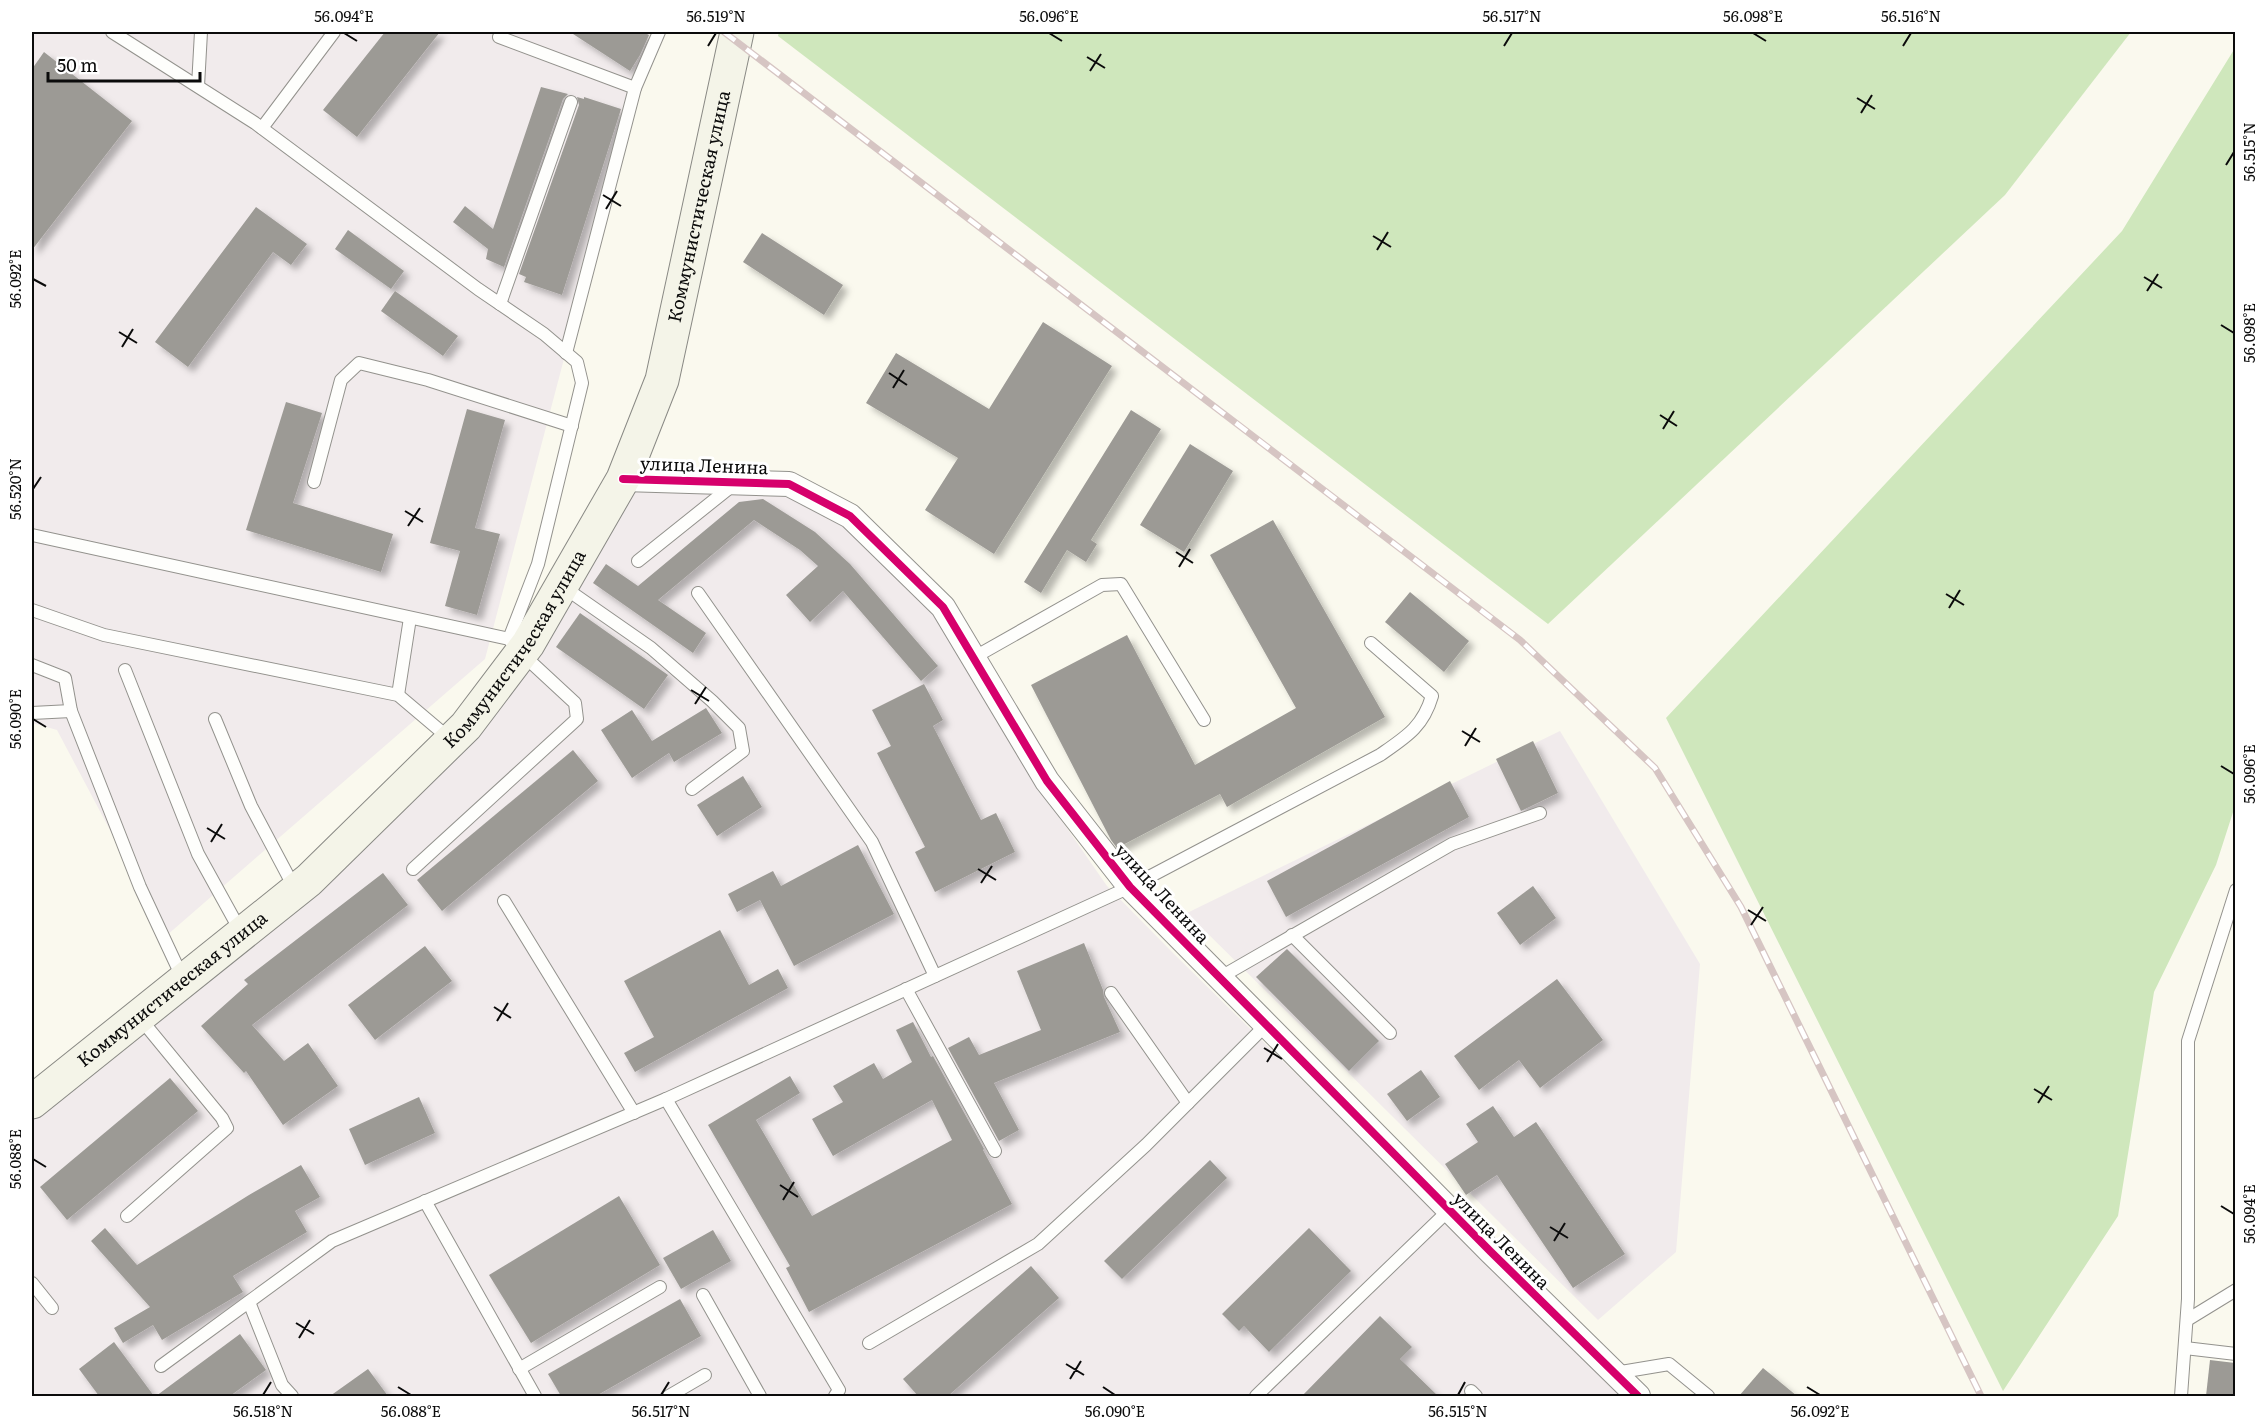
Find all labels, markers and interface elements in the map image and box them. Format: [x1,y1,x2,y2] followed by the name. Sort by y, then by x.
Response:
[314,4,374,27] text: 56.094°E
[686,4,746,27] text: 56.519°N
[1019,4,1079,27] text: 56.096°E
[1482,4,1542,27] text: 56.517°N
[1723,4,1783,27] text: 56.098°E
[1881,4,1941,27] text: 56.516°N
[48,45,200,83] scale bar
[57,51,98,78] text: 50 m
[660,87,736,325] street label: Коммунистическая улица
[2237,122,2260,182] text: 56.515°N
[3,249,26,309] text: 56.092°E
[2237,303,2260,363] text: 56.098°E
[639,449,769,480] street label: улица Ленина
[3,458,26,520] text: 56.520°N
[436,544,592,754] street label: Коммунистическая улица
[3,689,26,749] text: 56.090°E
[2237,744,2260,804] text: 56.096°E
[1109,837,1217,949] street label: улица Ленина
[71,904,273,1073] street label: Коммунистическая улица
[3,1129,26,1189] text: 56.088°E
[2237,1184,2260,1244] text: 56.094°E
[1447,1185,1557,1295] street label: улица Ленина
[233,1399,293,1422] text: 56.518°N
[381,1399,441,1422] text: 56.088°E
[631,1399,691,1422] text: 56.517°N
[1085,1399,1145,1422] text: 56.090°E
[1428,1399,1488,1422] text: 56.515°N
[1790,1399,1850,1422] text: 56.092°E

